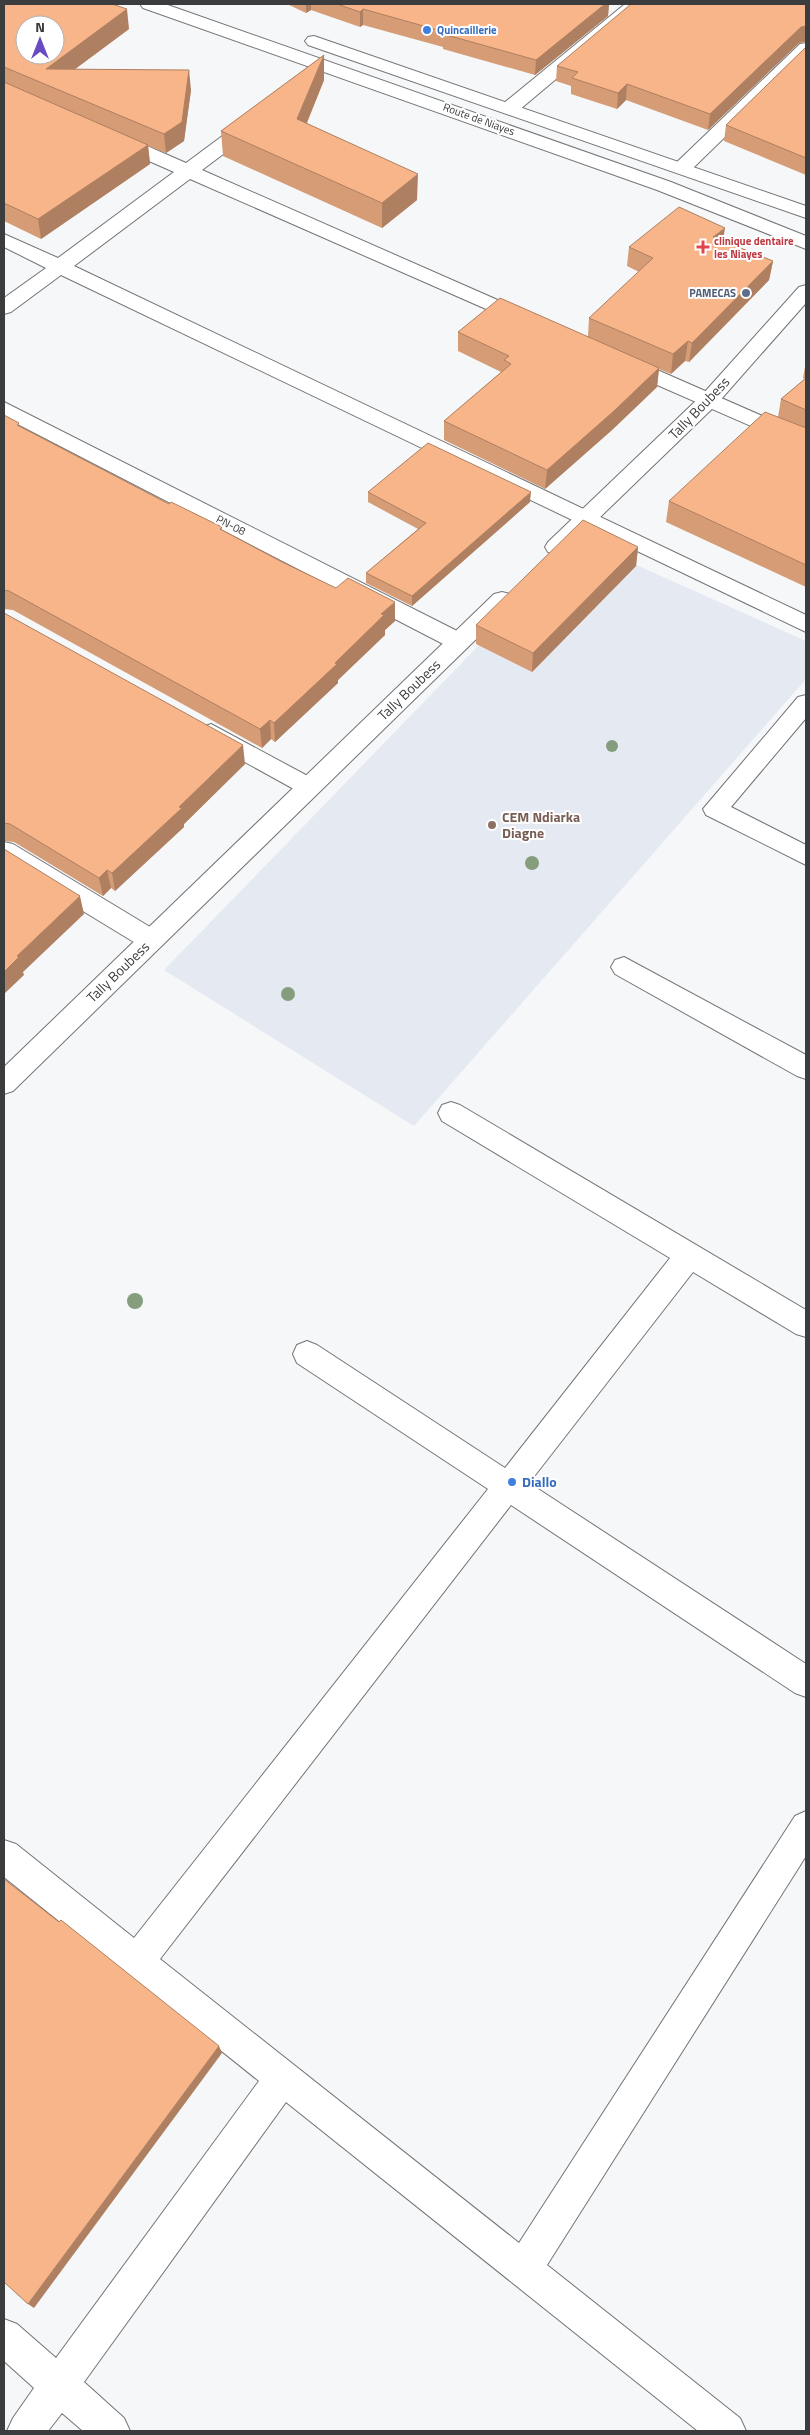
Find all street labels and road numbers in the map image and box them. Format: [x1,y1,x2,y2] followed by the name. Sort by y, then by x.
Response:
[441,99,517,139] street label: Route de Niayes
[663,371,734,444] street label: Tally Boubess
[214,511,248,539] street label: PN-08
[372,654,445,725] street label: Tally Boubess
[81,936,154,1007] street label: Tally Boubess

